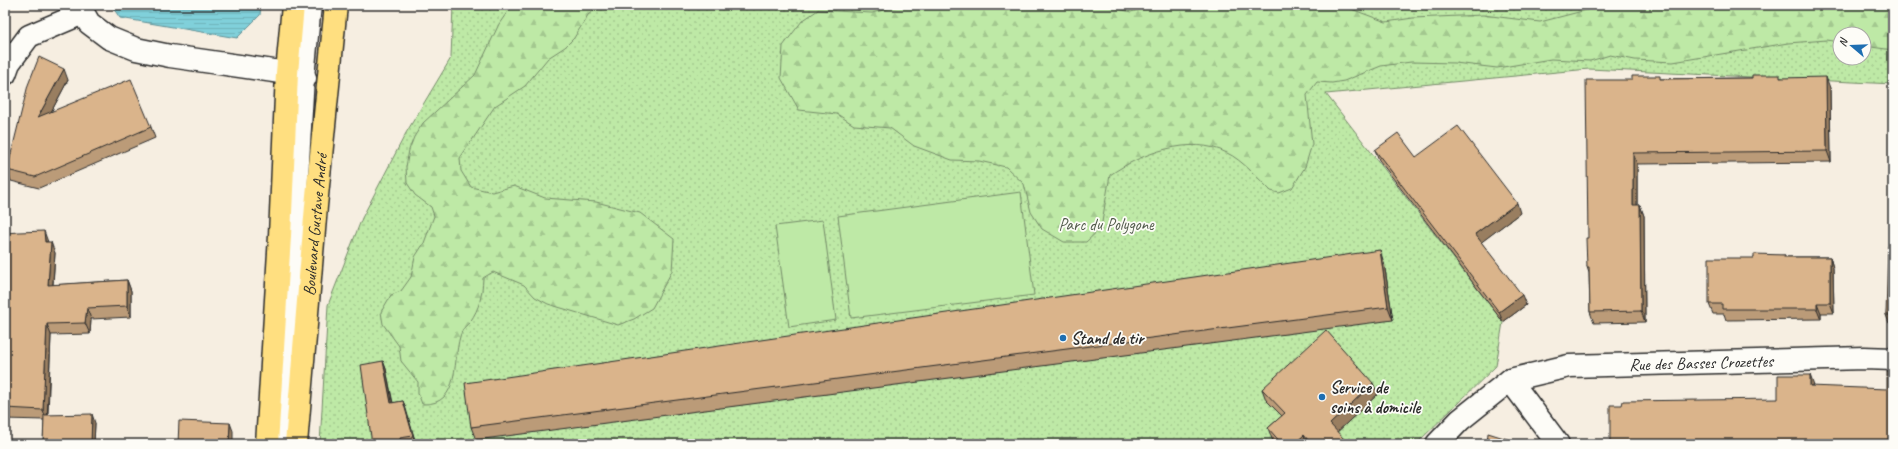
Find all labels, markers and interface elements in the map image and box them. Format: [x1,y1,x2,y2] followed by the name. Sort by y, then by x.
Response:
[1832,26,1872,66] north arrow
[1835,35,1851,48] text: N
[298,150,332,297] street label: Boulevard Gustave André
[1058,214,1155,235] park label: Parc du Polygone
[1071,328,1145,349] place label: Stand de tir
[1058,333,1068,343] marker: Stand de tir
[1629,350,1775,375] street label: Rue des Basses Crozettes
[1330,377,1422,418] place label: Service de soins à domicile
[1317,392,1327,402] marker: Service de soins à domicile

